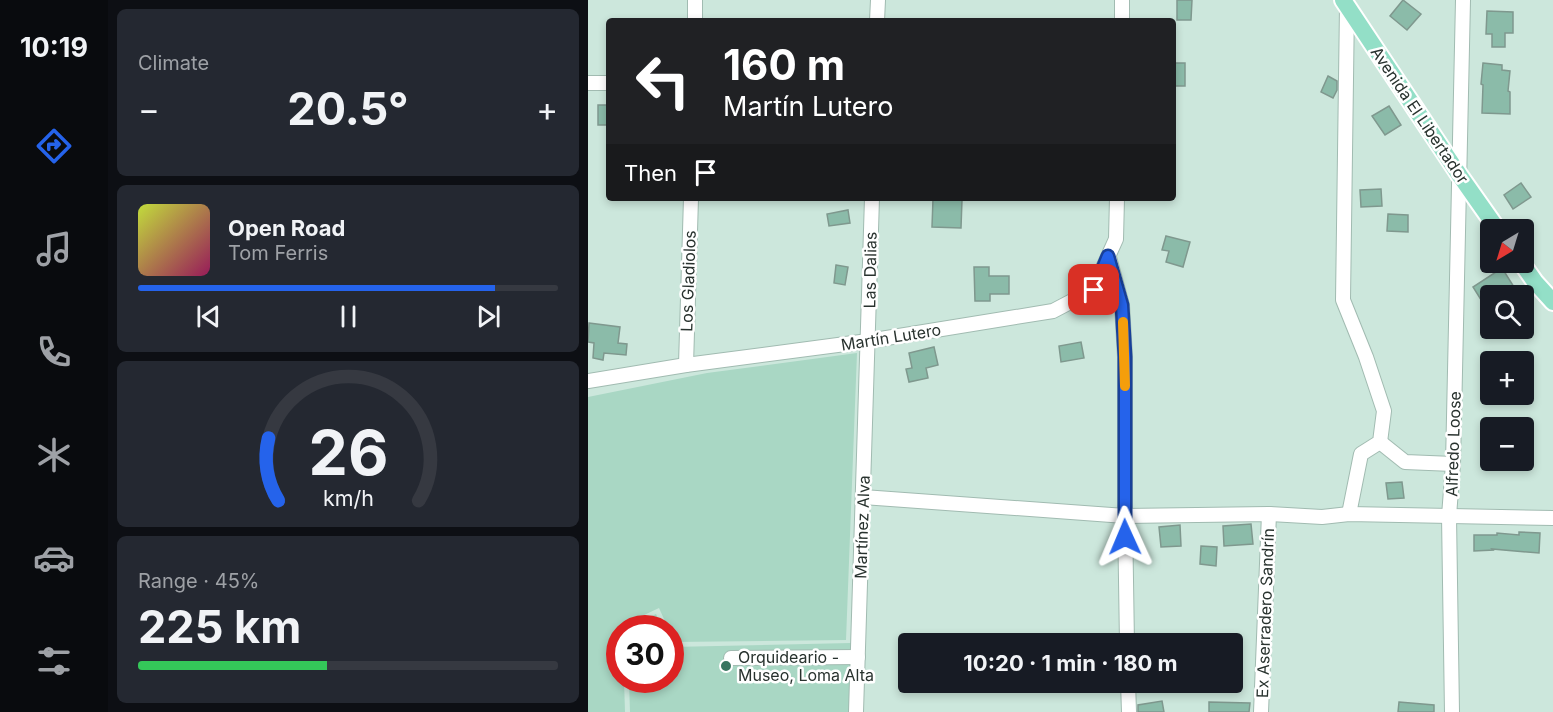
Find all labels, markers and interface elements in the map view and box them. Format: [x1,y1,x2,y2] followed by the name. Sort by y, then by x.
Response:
[20,31,88,64] text: 10:19
[723,39,845,90] text: 160 m
[624,42,702,120] icon: left
[1367,43,1473,187] street label: Avenida El Libertador
[138,51,209,75] text: Climate
[287,81,409,136] text: 20.5°
[138,89,160,129] text: −
[536,89,558,129] text: +
[723,90,894,123] text: Martín Lutero
[33,125,75,167] icon: directions
[689,156,722,189] icon: arrive
[624,160,677,186] text: Then
[228,215,345,241] text: Open Road
[1480,219,1534,273] north arrow
[1480,219,1534,471] map controls
[33,228,75,270] icon: music
[676,230,700,332] street label: Los Gladiolos
[859,231,881,309] street label: Las Dalias
[228,241,328,265] text: Tom Ferris
[1068,264,1119,315] pin
[1077,273,1110,306] icon: arrive
[1480,285,1534,339] button: search
[192,300,225,333] icon: previous
[332,300,365,333] icon: pause
[472,300,505,333] icon: next
[840,319,942,355] street label: Martín Lutero
[33,331,75,373] icon: phone
[1480,351,1534,405] button: +
[1441,391,1465,497] street label: Alfredo Loose
[308,415,388,490] text: 26
[1480,417,1534,471] button: −
[33,434,75,476] icon: climate
[850,475,874,579] street label: Martínez Alva
[323,485,373,511] text: km/h
[1093,505,1157,569] position arrow
[1252,528,1278,698] street label: Ex Aserradero Sandrín
[33,537,75,579] icon: car
[138,569,259,593] text: Range · 45%
[138,599,301,654] text: 225 km
[606,615,684,693] speed limit sign: 30
[33,640,75,682] icon: filters
[738,647,874,685] place label: Orquideario - Museo, Loma Alta
[963,650,1178,676] text: 10:20 · 1 min · 180 m
[719,659,733,673] marker: Orquideario - Museo, Loma Alta

